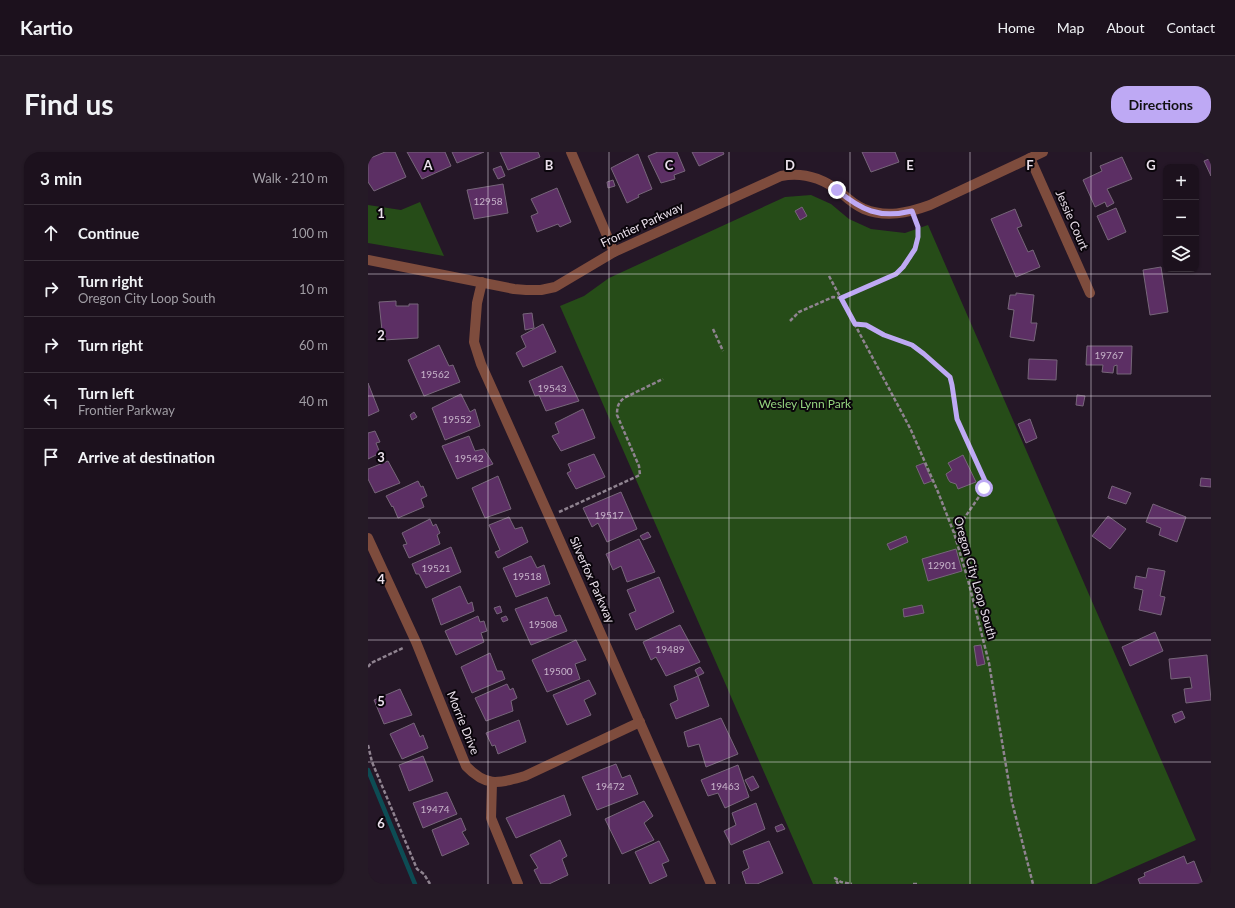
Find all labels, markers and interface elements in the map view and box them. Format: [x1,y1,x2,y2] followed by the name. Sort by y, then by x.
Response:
[20,16,73,39] text: Kartio
[997,19,1035,36] text: Home
[1057,19,1084,36] text: Map
[1106,19,1144,36] text: About
[1166,19,1215,36] text: Contact
[1111,86,1211,123] button: Directions
[24,87,114,121] text: Find us
[422,157,433,173] text: A
[545,157,554,173] text: B
[665,157,674,173] text: C
[785,157,795,173] text: D
[906,157,914,173] text: E
[1026,157,1034,173] text: F
[1146,157,1156,173] text: G
[1163,164,1199,272] map controls
[1163,164,1199,200] button: +
[40,168,82,189] text: 3 min
[252,170,328,186] text: Walk · 210 m
[828,181,846,199] route end
[1053,188,1093,253] street label: Jessie Court
[473,195,503,207] house number: 12958
[598,198,686,250] street label: Frontier Parkway
[1163,200,1199,236] button: −
[377,205,385,221] text: 1
[40,222,62,244] icon: ahead
[78,224,139,242] text: Continue
[291,225,328,241] text: 100 m
[1163,236,1199,272] button: layers
[78,272,143,290] text: Turn right
[40,278,62,300] icon: right
[299,281,328,297] text: 10 m
[78,290,216,306] text: Oregon City Loop South
[377,327,385,343] text: 2
[40,334,62,356] icon: right
[78,336,143,354] text: Turn right
[299,337,328,353] text: 60 m
[1094,349,1124,361] house number: 19767
[420,368,450,380] house number: 19562
[537,382,567,394] house number: 19543
[78,384,134,402] text: Turn left
[40,390,62,412] icon: left
[299,393,328,409] text: 40 m
[759,396,852,411] park label: Wesley Lynn Park
[78,402,175,418] text: Frontier Parkway
[442,413,472,425] house number: 19552
[40,446,62,468] icon: arrive
[78,448,215,466] text: Arrive at destination
[377,449,385,465] text: 3
[454,452,484,464] house number: 19542
[975,479,993,497] route start
[594,509,624,521] house number: 19517
[951,515,1000,641] street label: Oregon City Loop South
[567,534,619,626] street label: Silverfox Parkway
[927,559,957,571] house number: 12901
[421,562,451,574] house number: 19521
[512,570,542,582] house number: 19518
[377,571,385,587] text: 4
[528,618,558,630] house number: 19508
[655,643,685,655] house number: 19489
[543,665,573,677] house number: 19500
[444,689,483,757] street label: Morrie Drive
[377,693,385,709] text: 5
[595,780,625,792] house number: 19472
[710,780,740,792] house number: 19463
[420,803,450,815] house number: 19474
[377,815,385,831] text: 6

